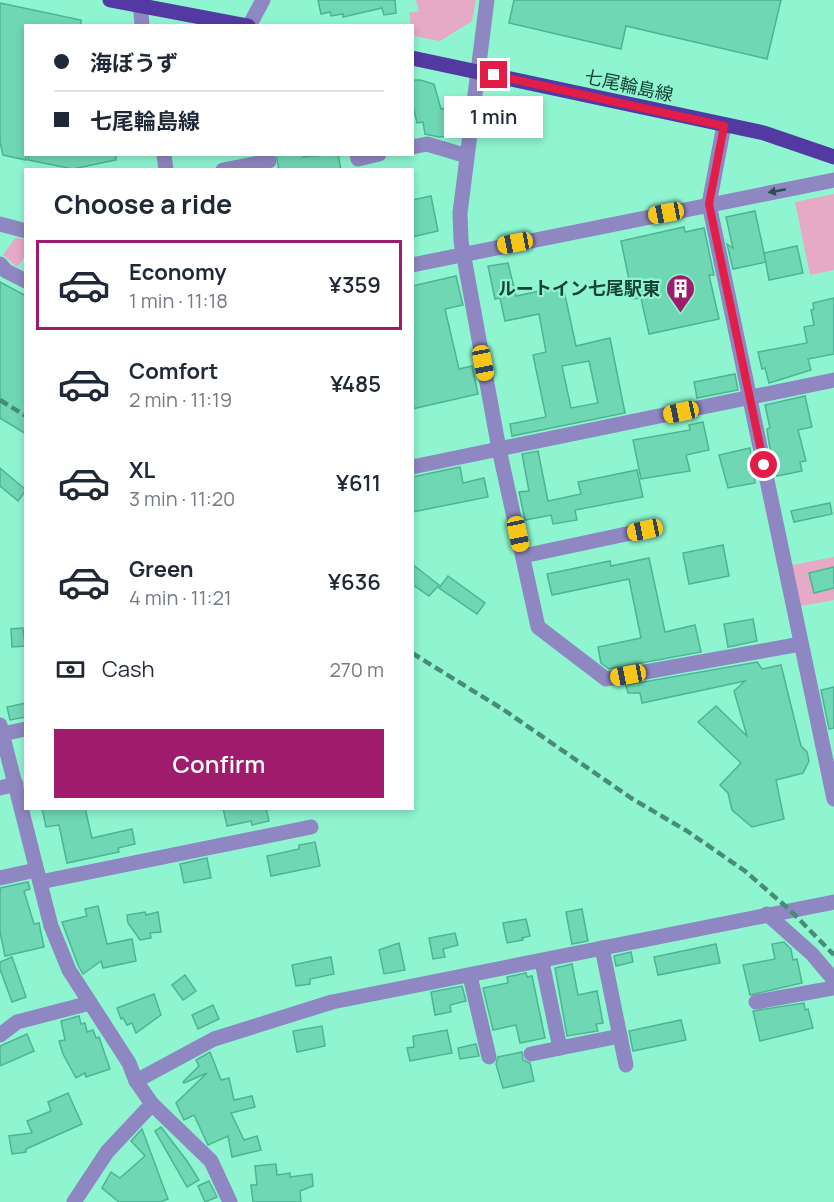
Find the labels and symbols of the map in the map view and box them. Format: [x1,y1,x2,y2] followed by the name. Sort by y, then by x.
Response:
[480,61,507,88] route end
[582,64,676,106] street label: 七尾輪島線
[444,96,544,138] callout: 1 min
[767,187,786,196] one-way arrow
[647,201,685,225] car
[496,231,534,255] car
[665,272,697,314] building icon: ルートイン七尾駅東
[498,276,660,300] place label: ルートイン七尾駅東
[471,344,495,382] car
[662,399,700,425] car
[750,451,777,478] route start
[505,515,531,553] car
[626,517,664,543] car
[609,663,647,687] car

